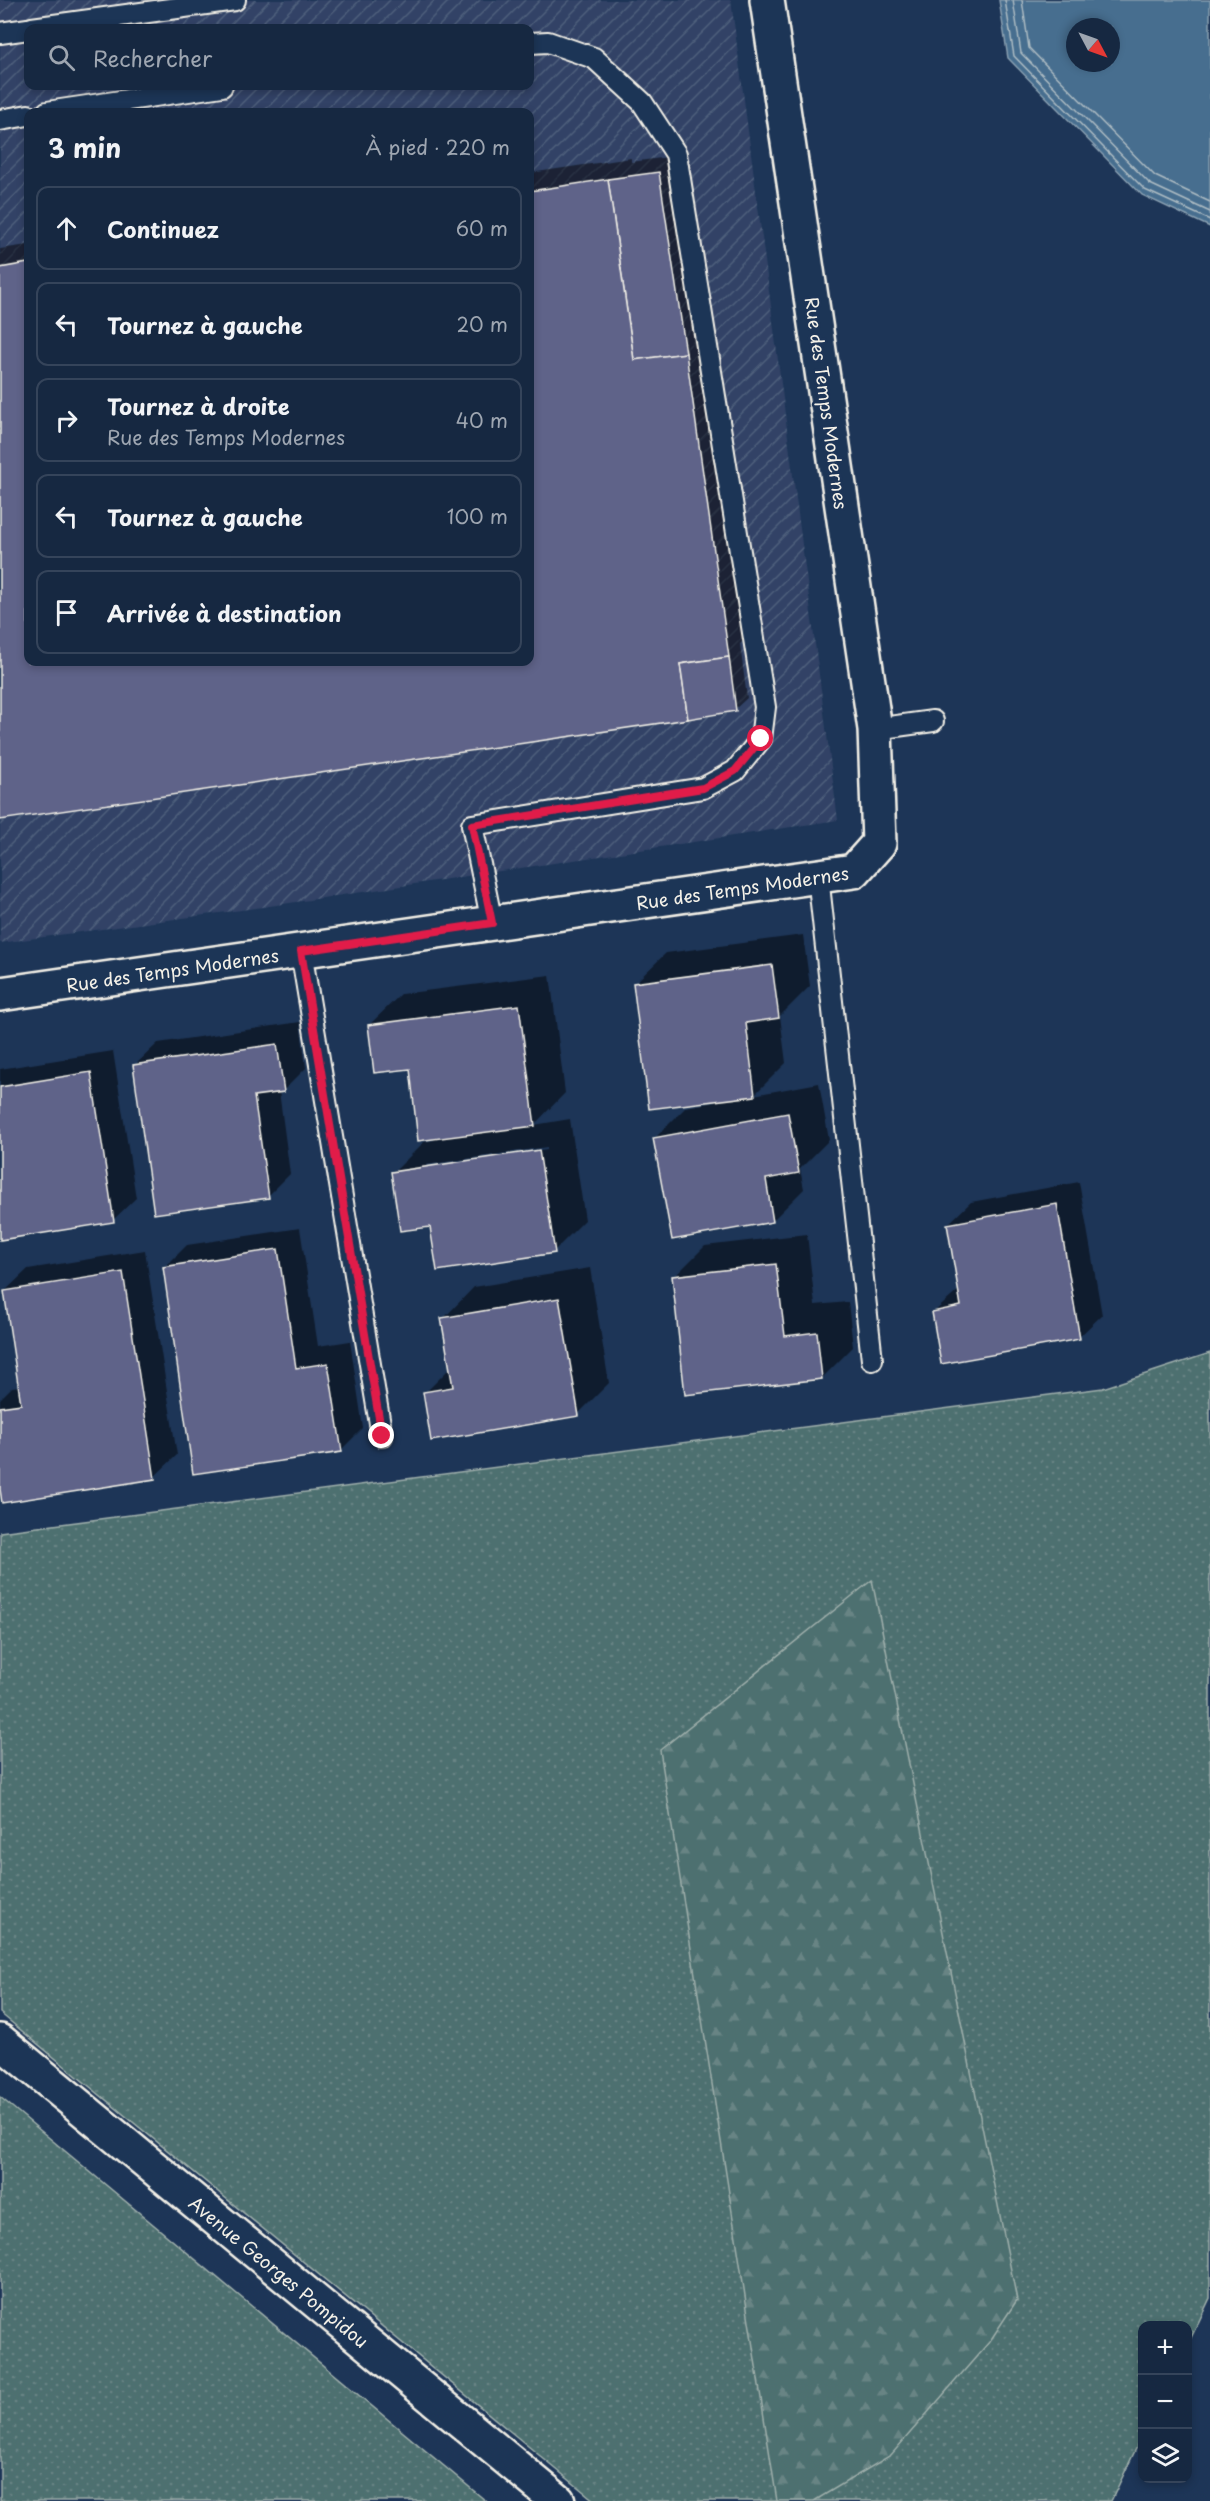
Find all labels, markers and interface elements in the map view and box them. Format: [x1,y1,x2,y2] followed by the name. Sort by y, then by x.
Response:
[1066,18,1120,72] north arrow
[24,24,534,90] search box
[45,41,78,74] icon: search
[93,41,212,74] text: Rechercher
[48,128,121,167] text: 3 min
[366,132,510,162] text: À pied · 220 m
[50,212,83,245] icon: ahead
[107,212,219,245] text: Continuez
[456,213,508,243] text: 60 m
[799,295,855,511] street label: Rue des Temps Modernes
[50,308,83,341] icon: left
[107,308,303,341] text: Tournez à gauche
[456,309,508,339] text: 20 m
[107,389,290,422] text: Tournez à droite
[50,404,83,437] icon: right
[456,405,508,435] text: 40 m
[107,422,345,452] text: Rue des Temps Modernes
[50,500,83,533] icon: left
[107,500,303,533] text: Tournez à gauche
[447,501,508,531] text: 100 m
[50,596,83,629] icon: arrive
[107,596,341,629] text: Arrivée à destination
[747,725,773,751] route start
[634,858,850,916] street label: Rue des Temps Modernes
[64,941,280,998] street label: Rue des Temps Modernes
[368,1422,394,1448] route end
[184,2189,375,2353] street label: Avenue Georges Pompidou
[1138,2321,1192,2483] map controls
[1138,2321,1192,2375] button: +
[1138,2375,1192,2429] button: −
[1138,2429,1192,2483] button: layers

